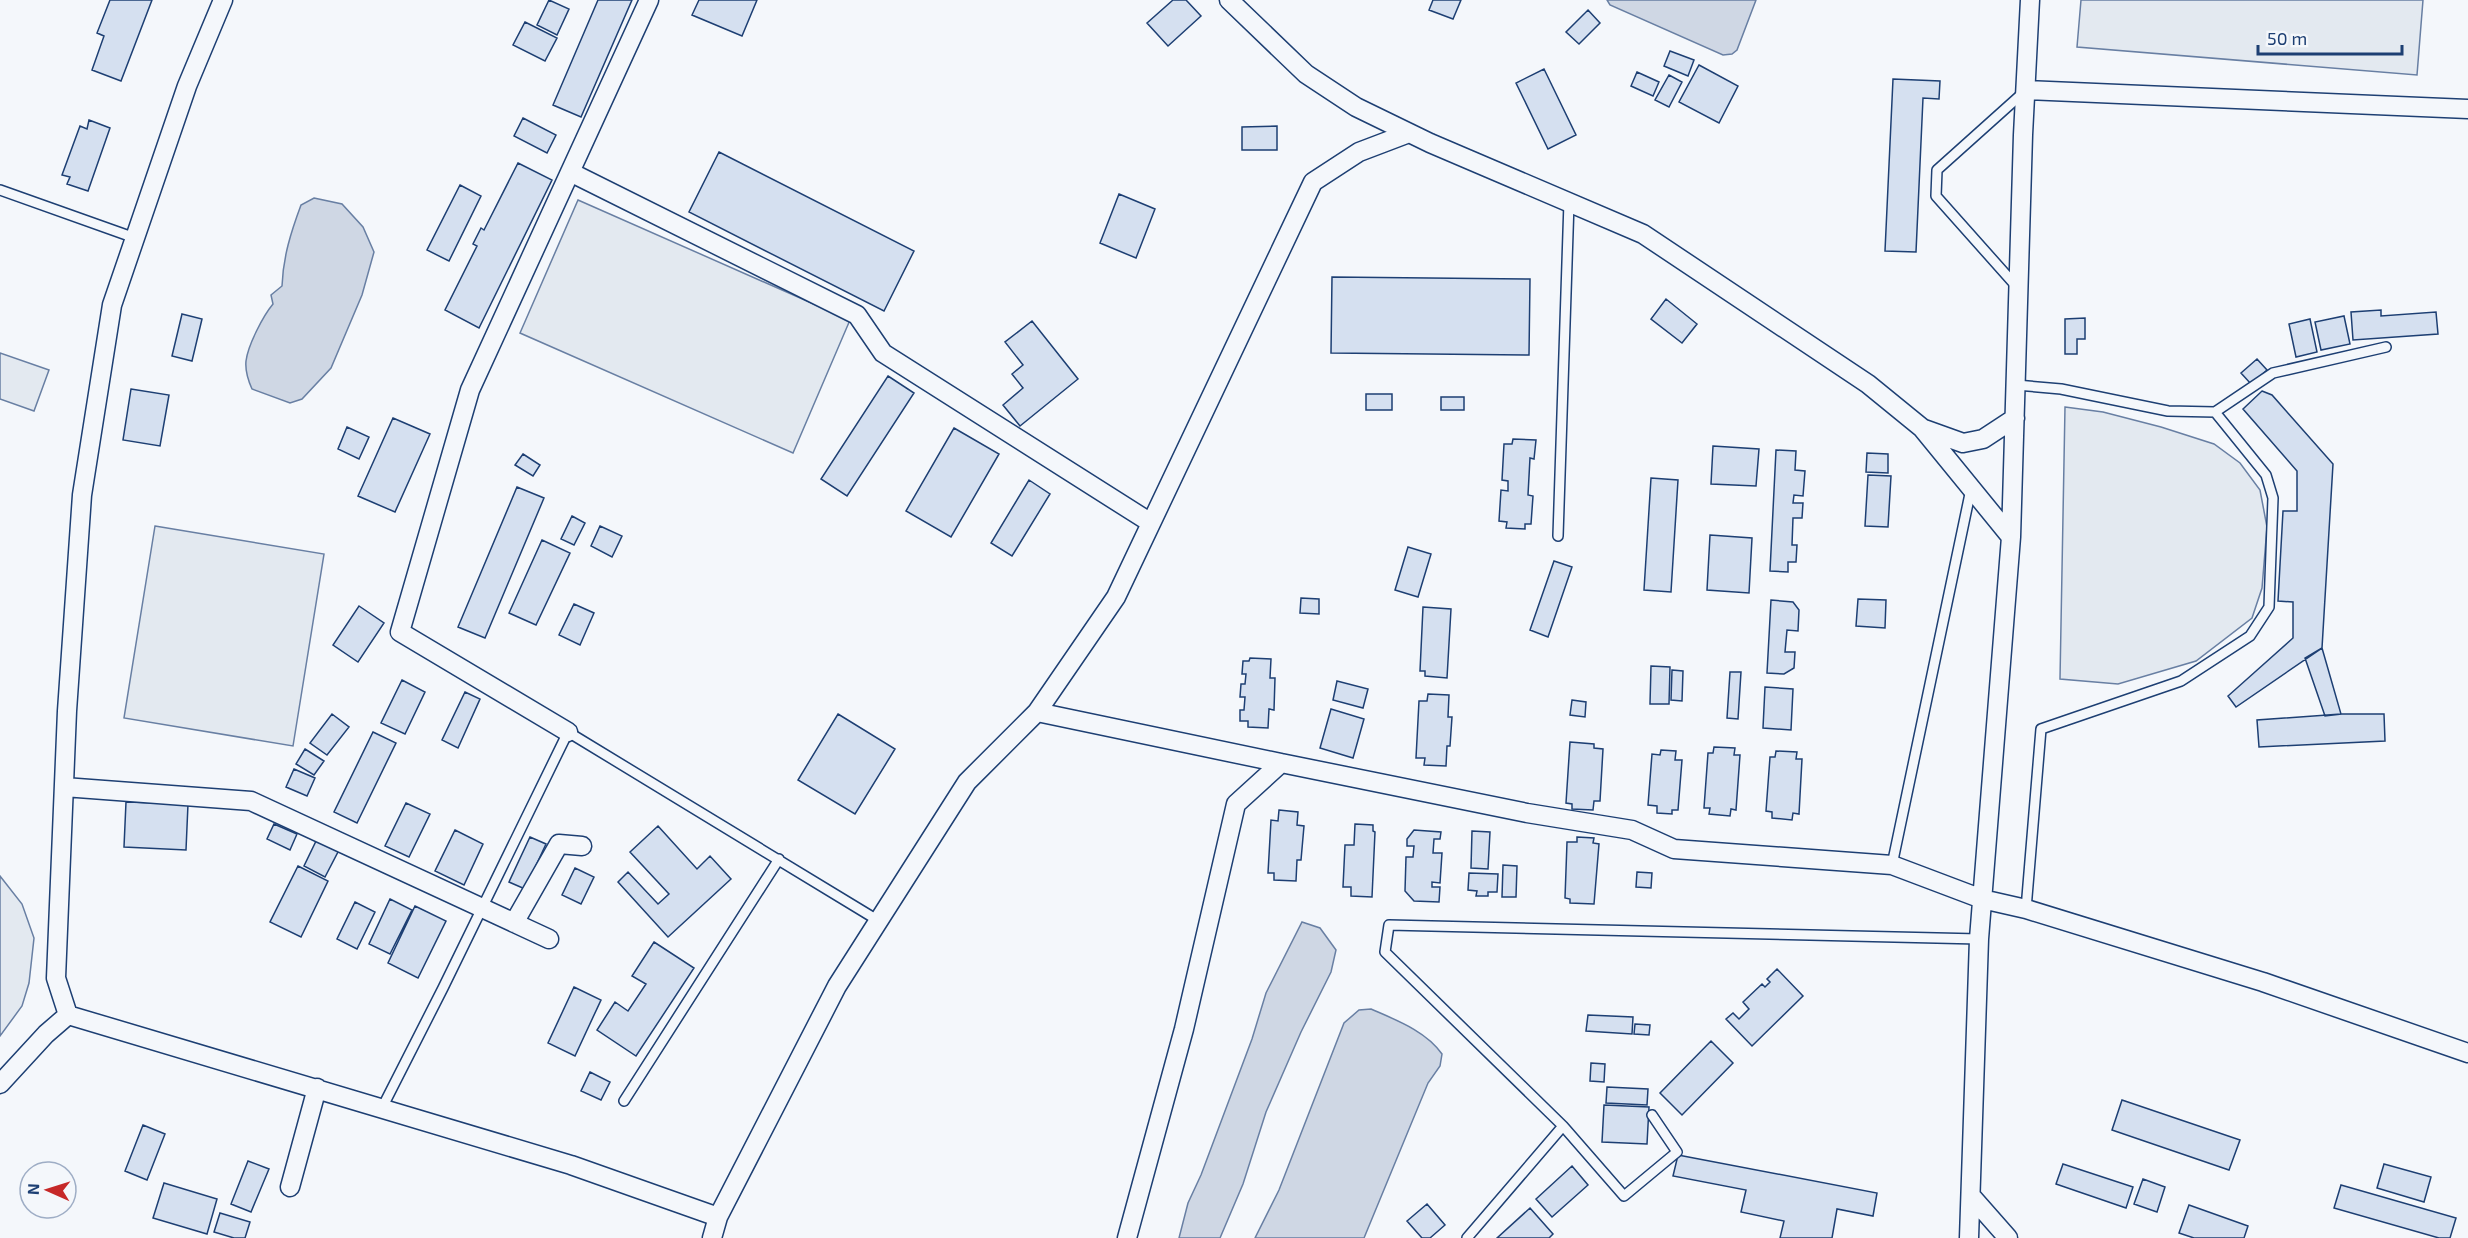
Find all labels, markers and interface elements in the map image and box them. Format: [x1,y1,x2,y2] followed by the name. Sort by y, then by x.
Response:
[2258,18,2402,56] scale bar
[2267,27,2307,49] text: 50 m
[18,1160,78,1220] north arrow
[23,1183,42,1195] text: N

